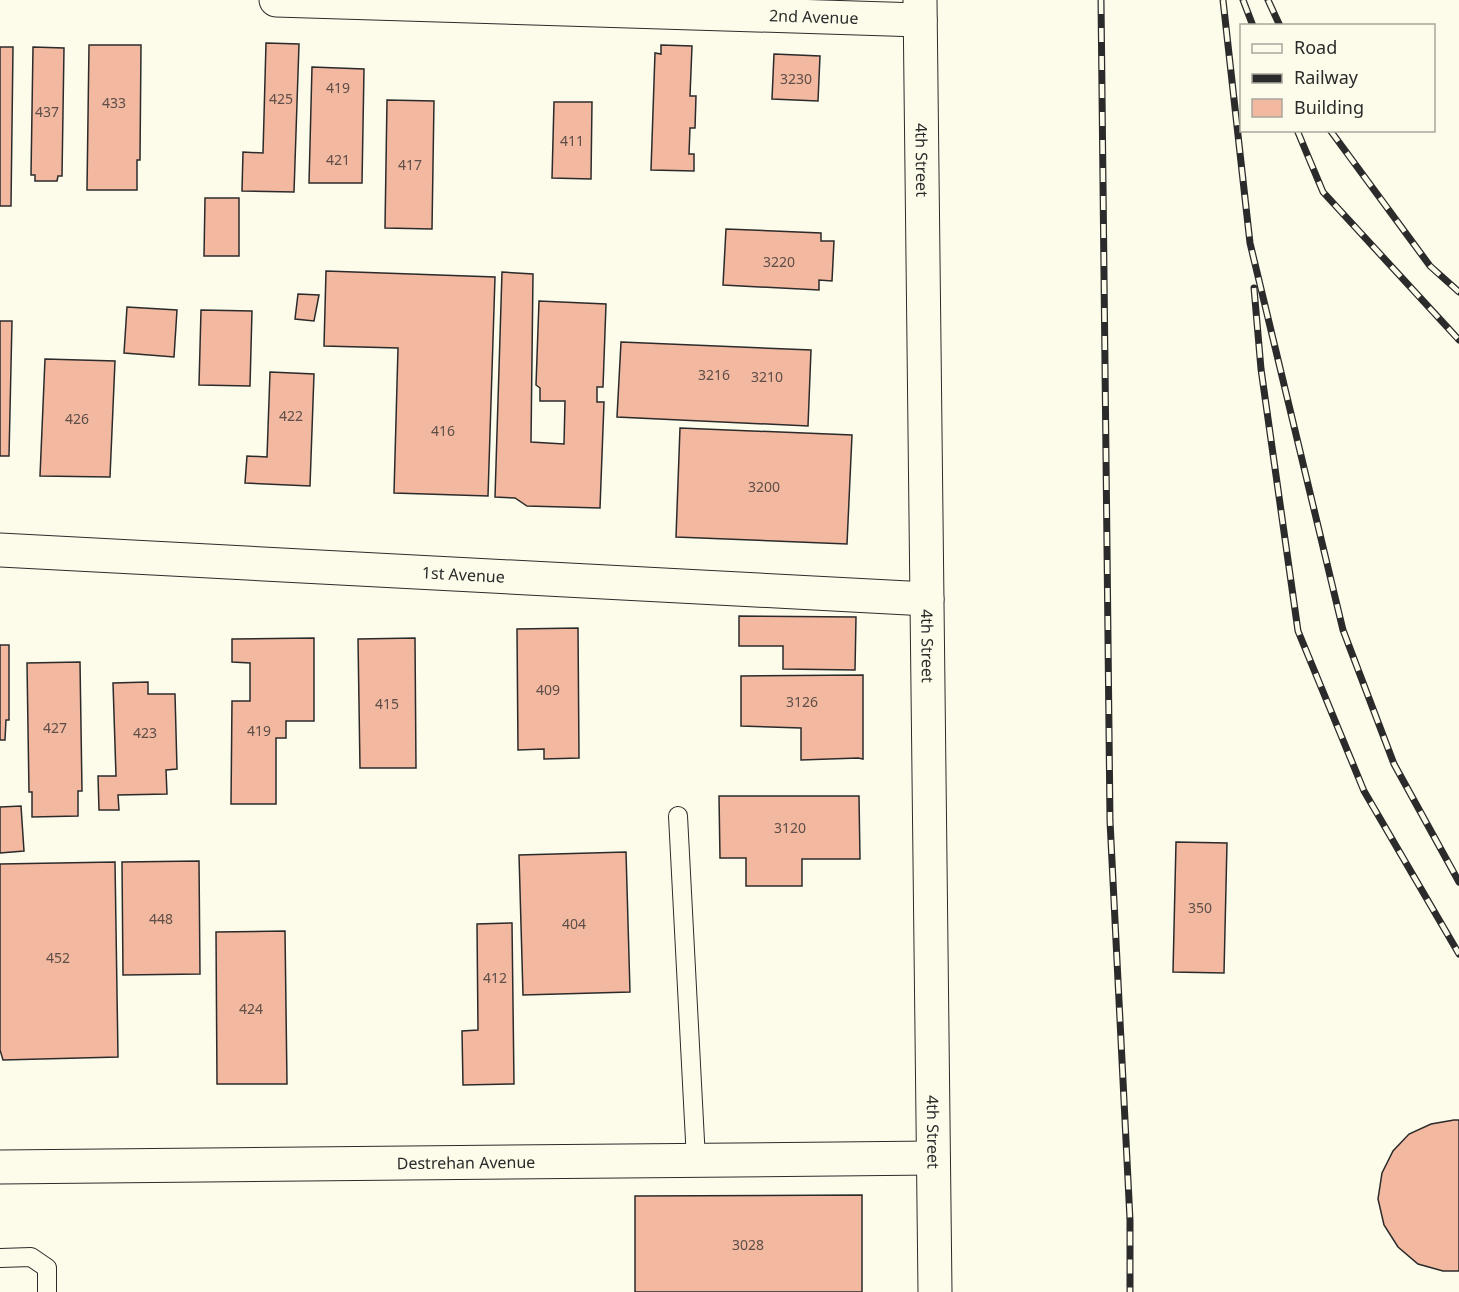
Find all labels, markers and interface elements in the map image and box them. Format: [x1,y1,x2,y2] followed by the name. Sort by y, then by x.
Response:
[769,4,859,29] street label: 2nd Avenue
[1240,24,1435,132] legend
[1294,35,1337,59] text: Road
[1294,65,1359,89] text: Railway
[780,69,812,88] house number: 3230
[326,78,350,97] house number: 419
[269,89,293,108] house number: 425
[102,93,126,112] house number: 433
[1294,95,1364,119] text: Building
[35,102,59,121] house number: 437
[910,123,933,197] street label: 4th Street
[560,131,584,150] house number: 411
[326,150,350,169] house number: 421
[398,155,422,174] house number: 417
[763,252,795,271] house number: 3220
[698,365,730,384] house number: 3216
[751,367,783,386] house number: 3210
[279,406,303,425] house number: 422
[65,409,89,428] house number: 426
[431,421,455,440] house number: 416
[748,477,780,496] house number: 3200
[421,561,505,588] street label: 1st Avenue
[916,609,939,683] street label: 4th Street
[536,680,560,699] house number: 409
[786,692,818,711] house number: 3126
[375,694,399,713] house number: 415
[43,718,67,737] house number: 427
[247,721,271,740] house number: 419
[133,723,157,742] house number: 423
[774,818,806,837] house number: 3120
[1188,898,1212,917] house number: 350
[149,909,173,928] house number: 448
[562,914,586,933] house number: 404
[46,948,70,967] house number: 452
[483,968,507,987] house number: 412
[239,999,263,1018] house number: 424
[922,1095,945,1169] street label: 4th Street
[397,1151,535,1174] street label: Destrehan Avenue
[732,1235,764,1254] house number: 3028

